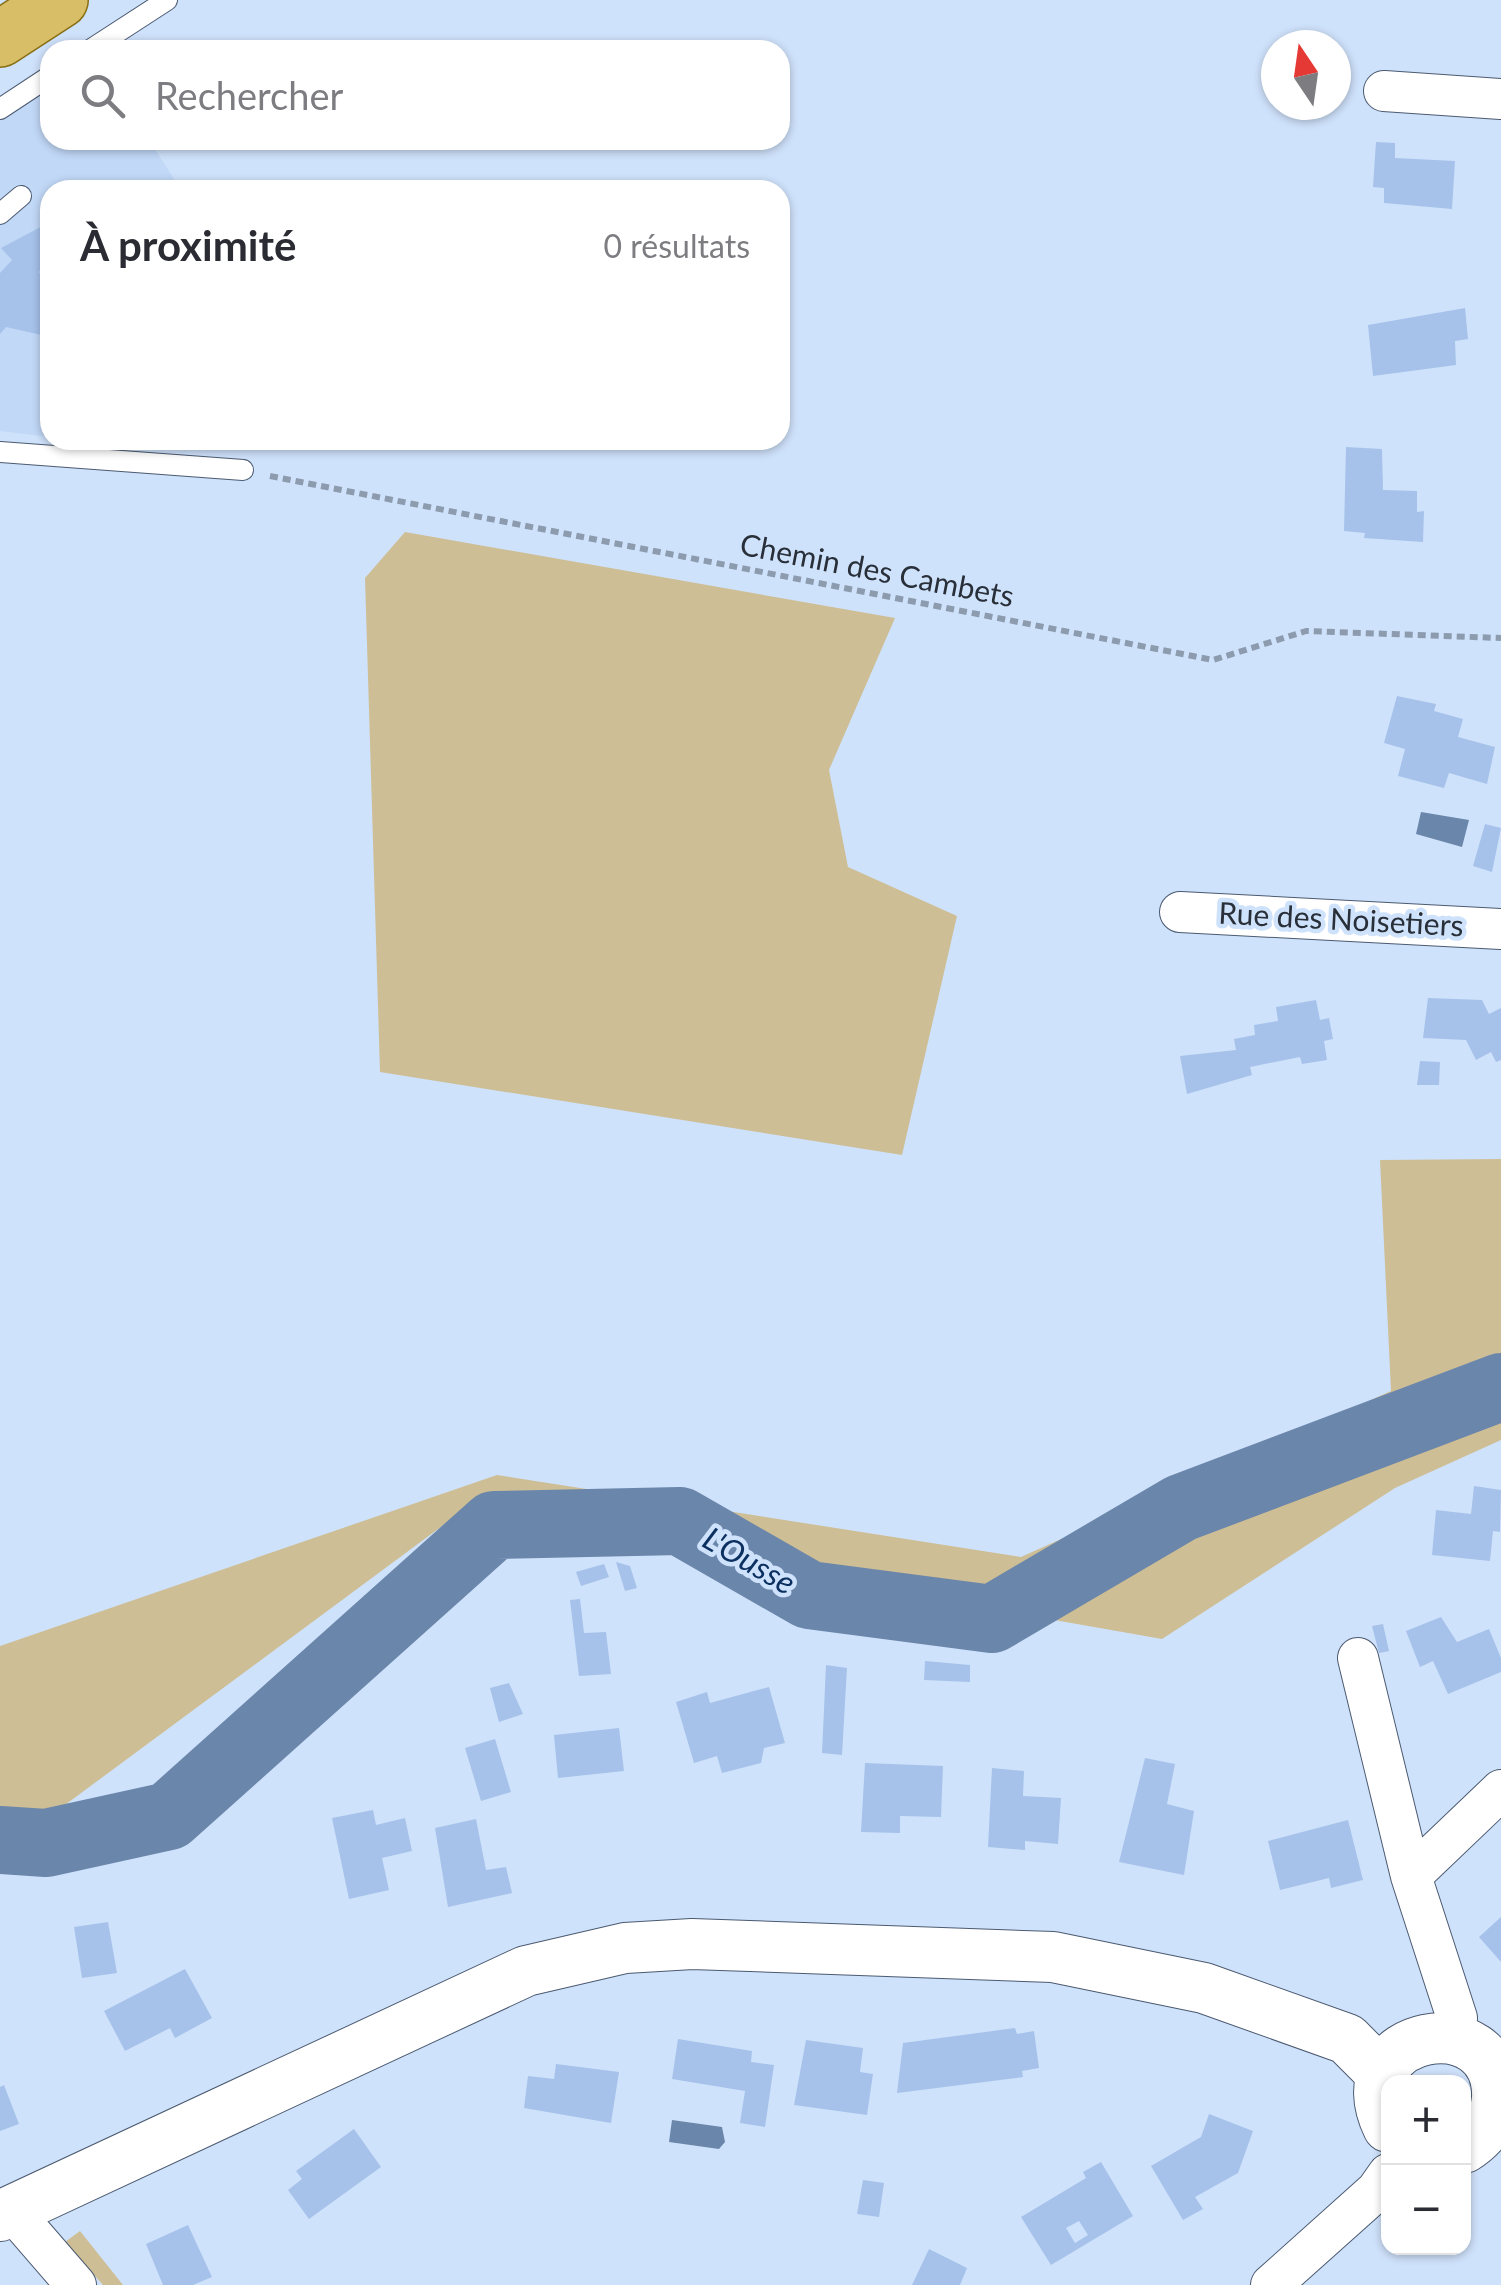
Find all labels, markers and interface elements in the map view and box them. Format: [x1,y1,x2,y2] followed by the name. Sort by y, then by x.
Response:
[1261,30,1351,120] north arrow
[40,40,790,150] search box
[75,68,130,123] icon: search
[155,72,343,118] text: Rechercher
[80,220,296,270] text: À proximité
[604,226,750,265] text: 0 résultats
[737,525,1017,613] street label: Chemin des Cambets
[1218,894,1465,942] street label: Rue des Noisetiers
[697,1518,803,1602] water label: L'Ousse
[1381,2075,1471,2255] map controls
[1381,2075,1471,2165] button: +
[1381,2165,1471,2255] button: −

